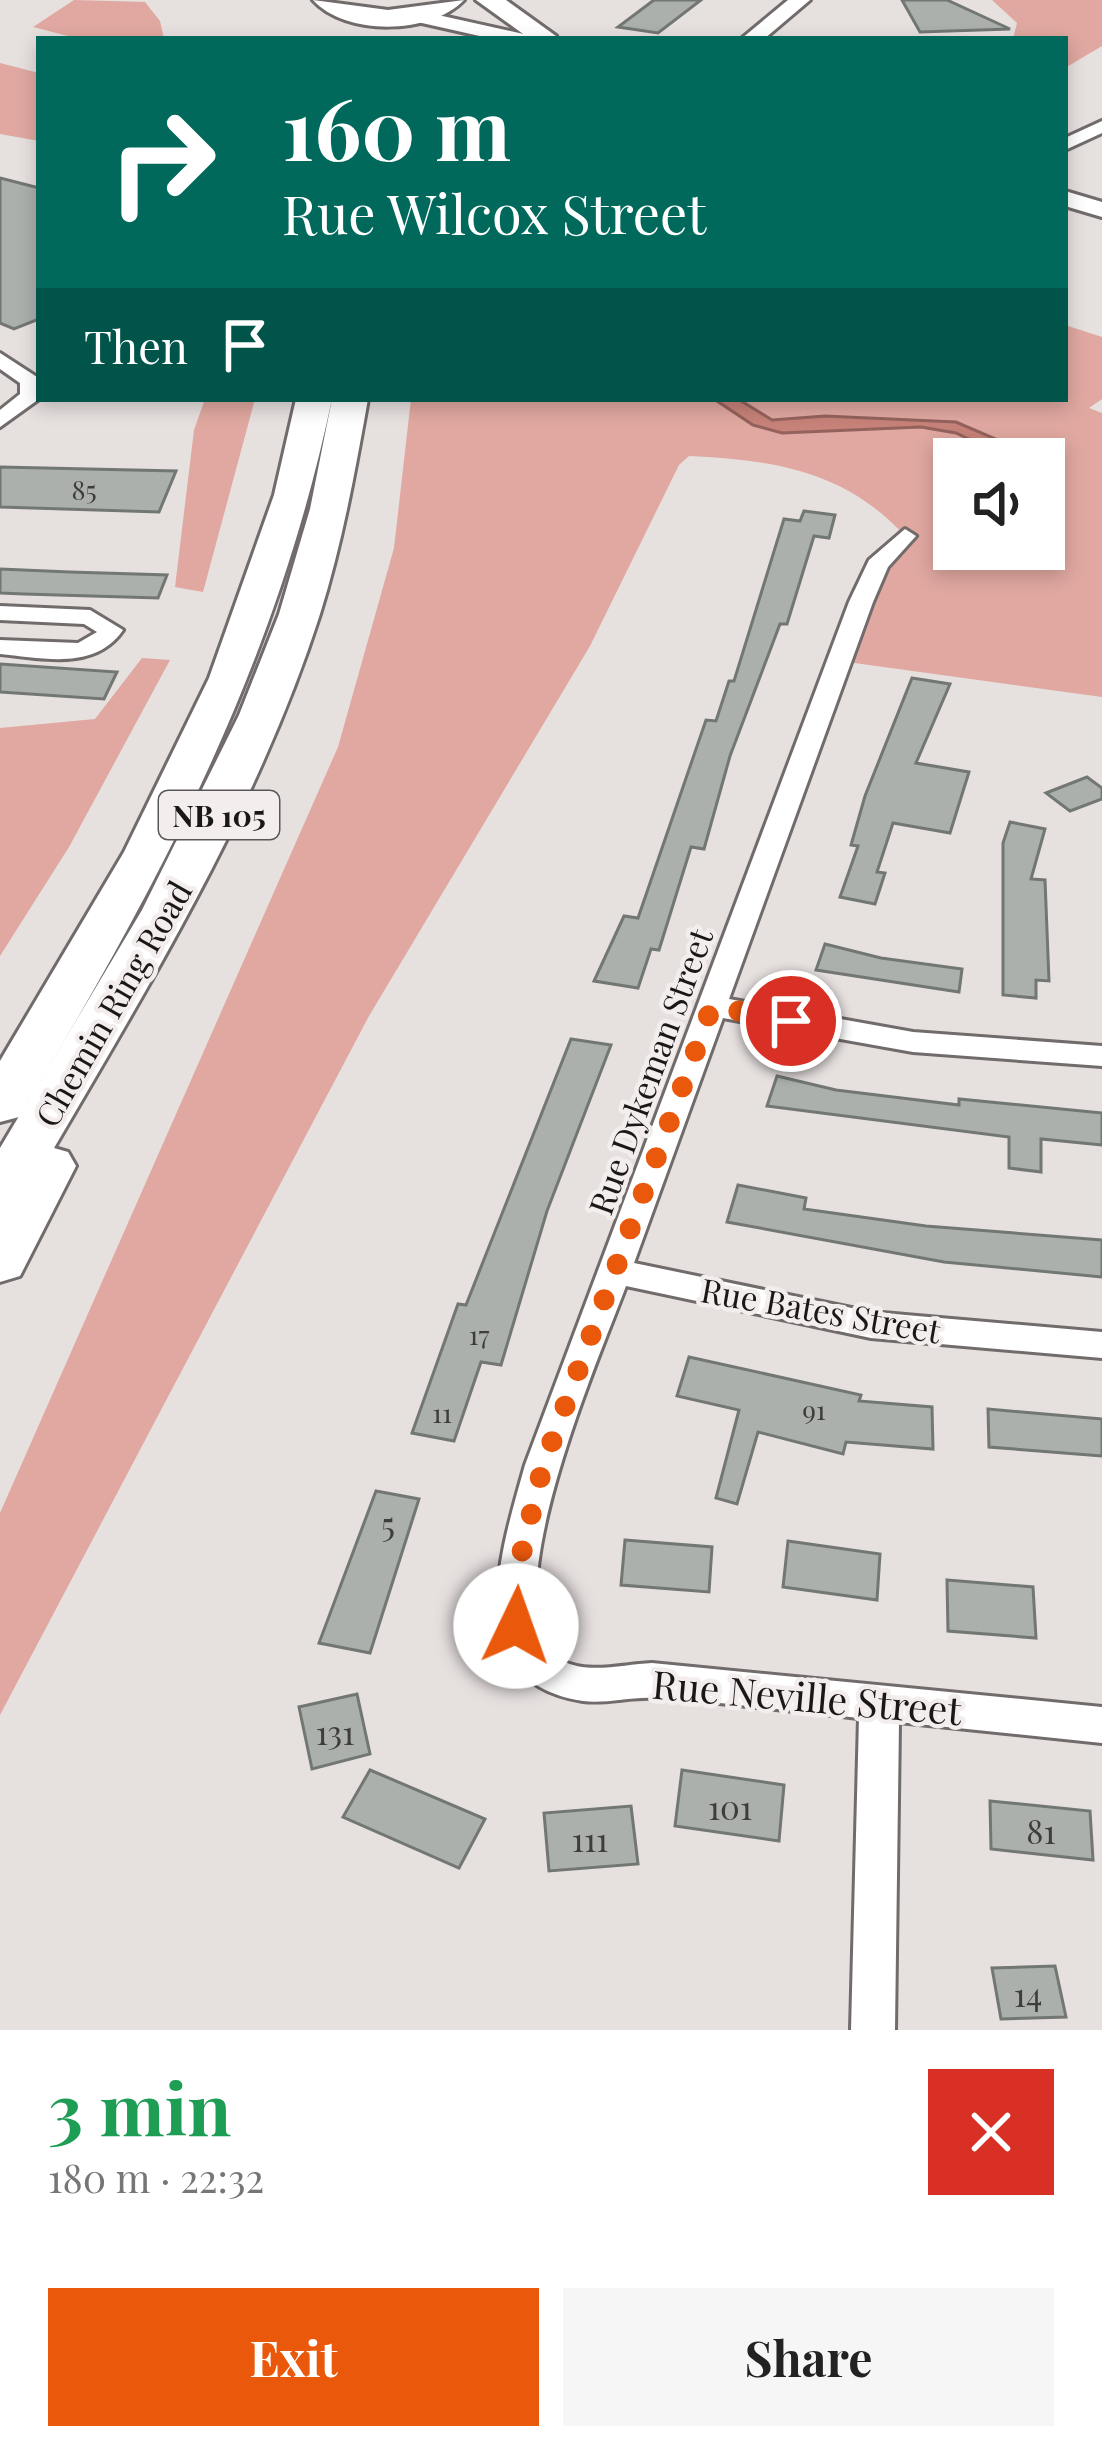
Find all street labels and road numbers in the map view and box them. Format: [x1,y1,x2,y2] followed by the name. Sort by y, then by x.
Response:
[159,791,279,839] road number: NB 105
[24,872,200,1134] street label: Chemin Ring Road
[577,921,722,1220] street label: Rue Dykeman Street
[698,1266,945,1352] street label: Rue Bates Street
[650,1657,965,1736] street label: Rue Neville Street

